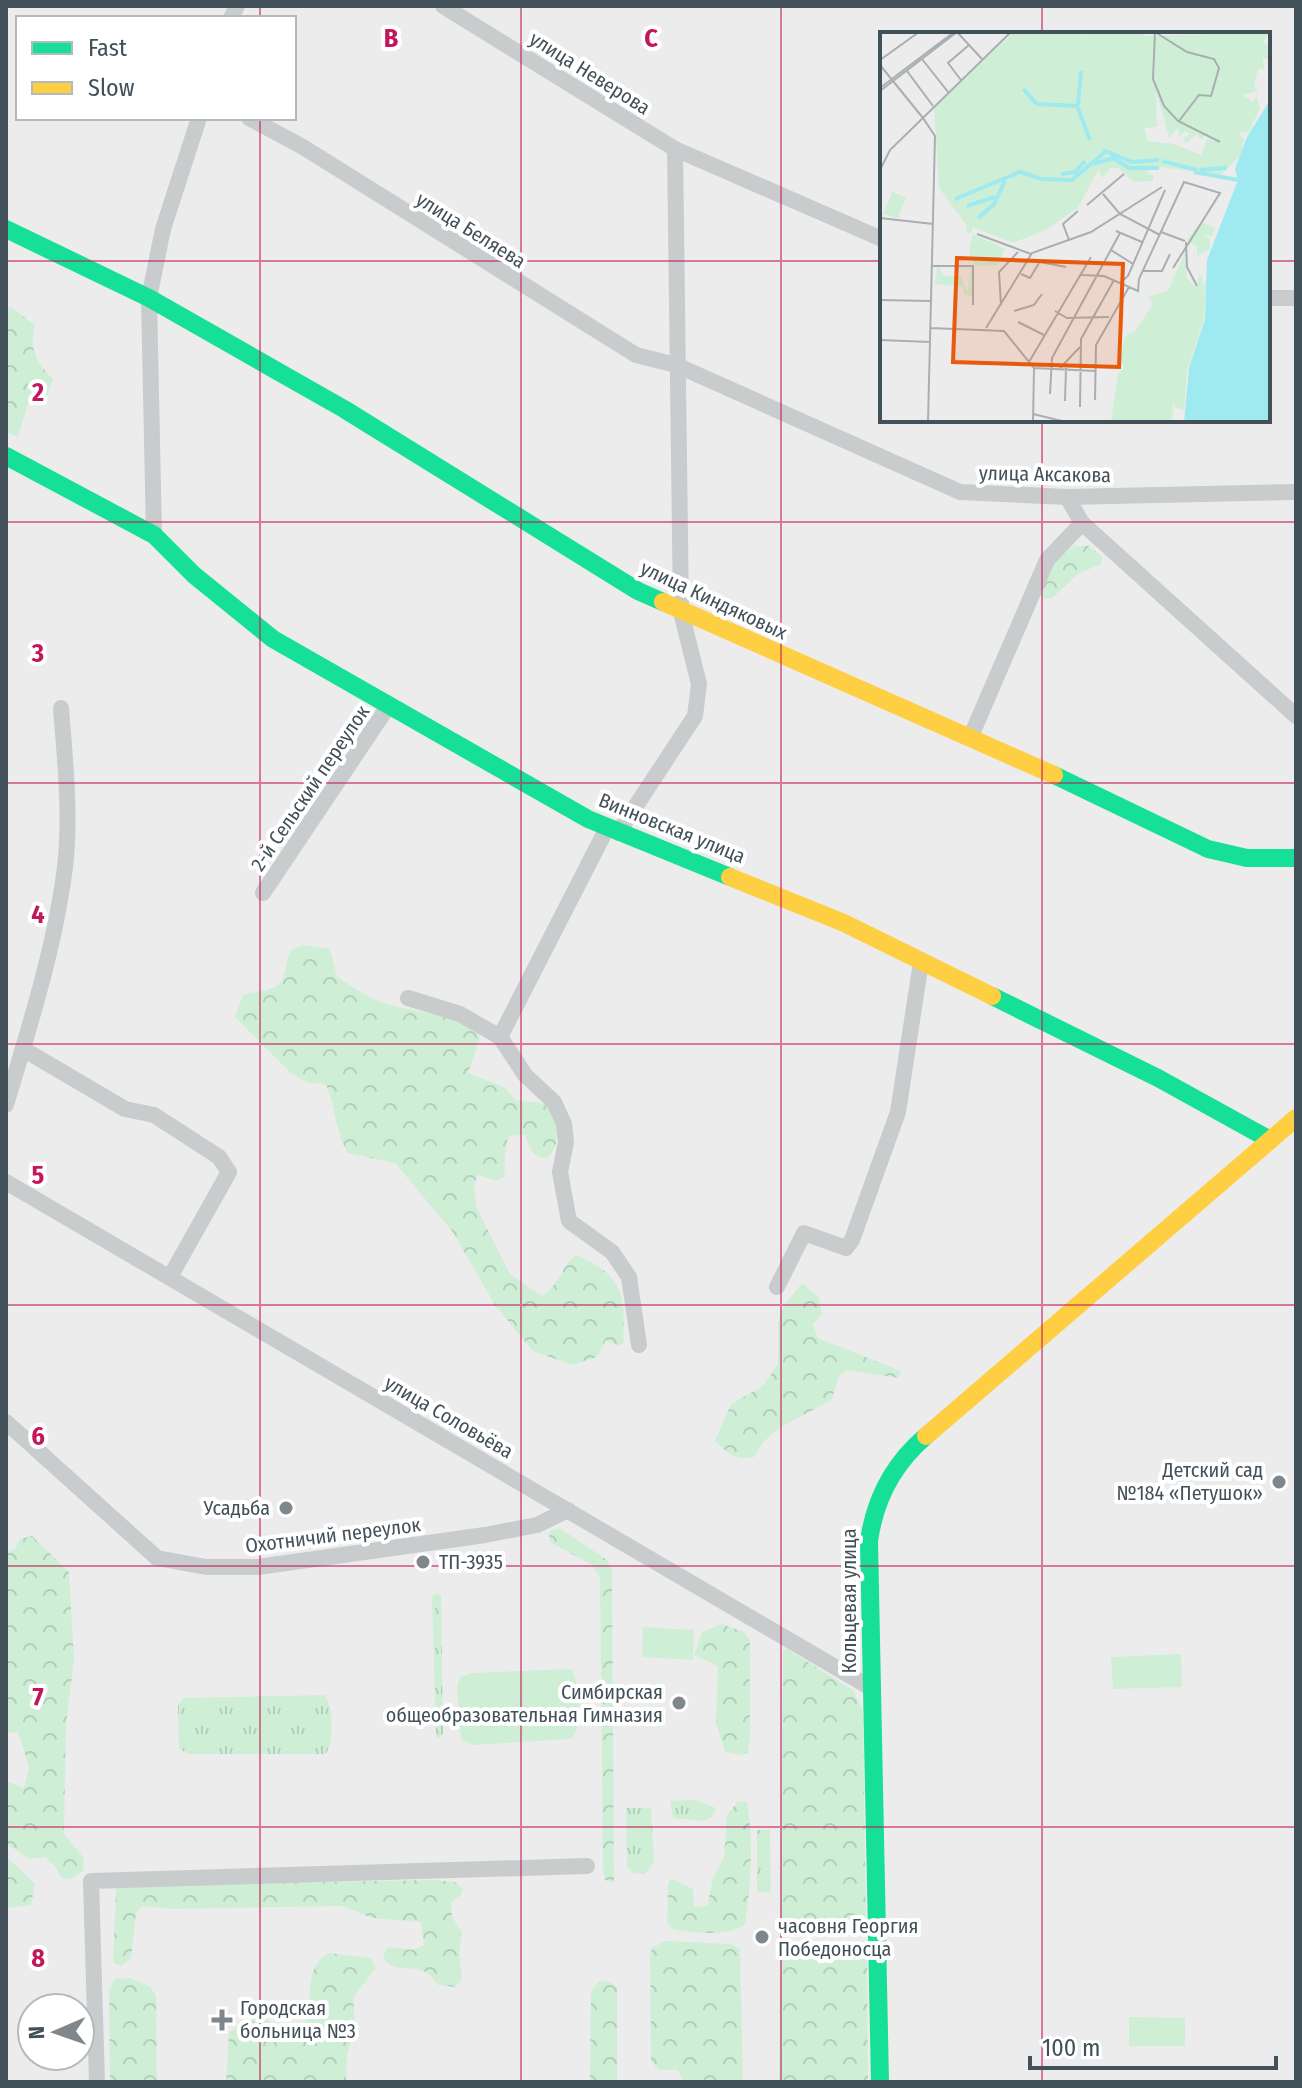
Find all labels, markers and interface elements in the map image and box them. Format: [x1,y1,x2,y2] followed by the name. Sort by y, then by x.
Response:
[16,16,296,120] legend
[384,23,399,54] text: B
[644,23,658,54] text: C
[525,26,655,120] street label: улица Неверова
[880,32,1270,422] inset map
[88,34,127,62] text: Fast
[88,74,135,102] text: Slow
[412,187,530,273] street label: улица Беляева
[31,377,44,408] text: 2
[979,461,1111,487] street label: улица Аксакова
[637,556,791,645] street label: улица Киндяковых
[31,638,44,669] text: 3
[246,700,375,875] street label: 2-й Сельский переулок
[595,788,749,868] street label: Винновская улица
[31,899,45,930] text: 4
[32,1160,45,1191] text: 5
[380,1370,518,1464] street label: улица Соловьёва
[31,1421,45,1452] text: 6
[1117,1458,1263,1505] place label: Детский сад №184 «Петушок»
[1270,1473,1288,1491] marker: Детский сад №184 «Петушок»
[203,1496,270,1520] place label: Усадьба
[277,1499,295,1517] marker: Усадьба
[244,1512,423,1558] street label: Охотничий переулок
[837,1529,861,1673] street label: Кольцевая улица
[439,1550,503,1574] place label: ТП-3935
[414,1553,432,1571] marker: ТП-3935
[386,1680,663,1727] place label: Симбирская общеобразовательная Гимназия
[32,1682,44,1713] text: 7
[670,1694,688,1712] marker: Симбирская общеобразовательная Гимназия
[778,1914,918,1961] place label: часовня Георгия Победоносца
[753,1928,771,1946] marker: часовня Георгия Победоносца
[31,1943,45,1974] text: 8
[16,1992,96,2072] north arrow
[240,1996,356,2043] place label: Городская больница №3
[211,2009,233,2031] marker: Городская больница №3
[1030,2020,1276,2070] scale bar
[23,2026,50,2040] text: N
[1042,2034,1100,2062] text: 100 m

